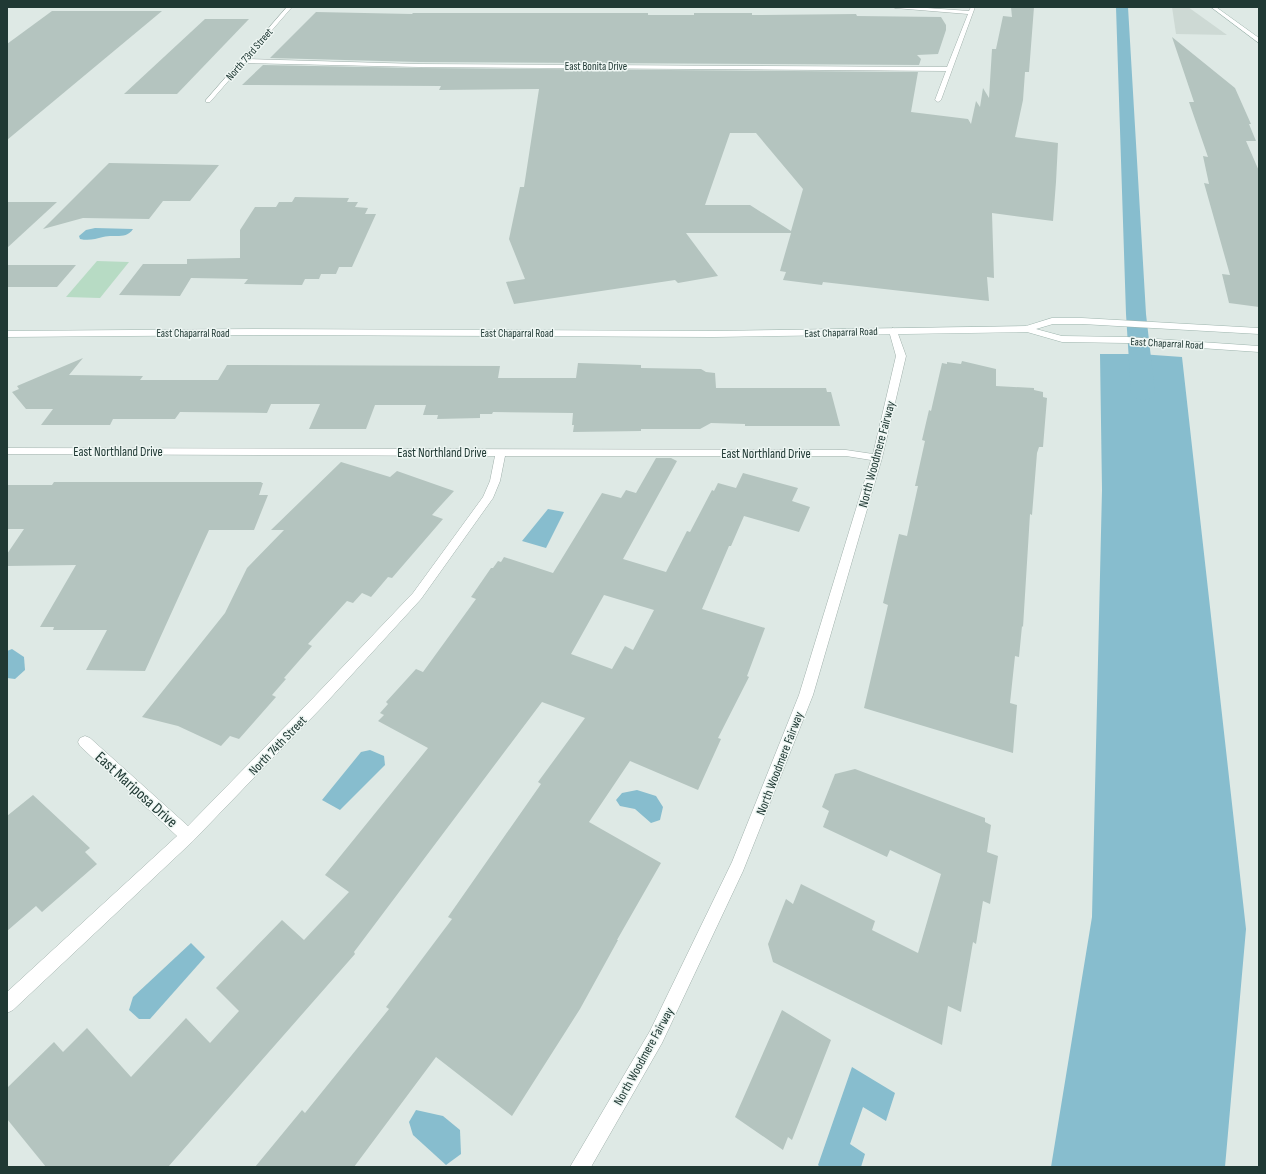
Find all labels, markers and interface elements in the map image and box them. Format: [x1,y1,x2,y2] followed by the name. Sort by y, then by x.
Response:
[223,25,276,83] street label: North 73rd Street
[565,60,627,73] street label: East Bonita Drive
[804,325,878,340] street label: East Chaparral Road
[156,327,230,340] street label: East Chaparral Road
[480,327,554,340] street label: East Chaparral Road
[1130,335,1204,352] street label: East Chaparral Road
[855,399,899,509] street label: North Woodmere Fairway
[73,444,163,460] street label: East Northland Drive
[397,445,487,461] street label: East Northland Drive
[721,446,811,462] street label: East Northland Drive
[753,709,807,817] street label: North Woodmere Fairway
[245,713,310,779] street label: North 74th Street
[91,748,181,832] street label: East Mariposa Drive
[610,1005,677,1108] street label: North Woodmere Fairway

